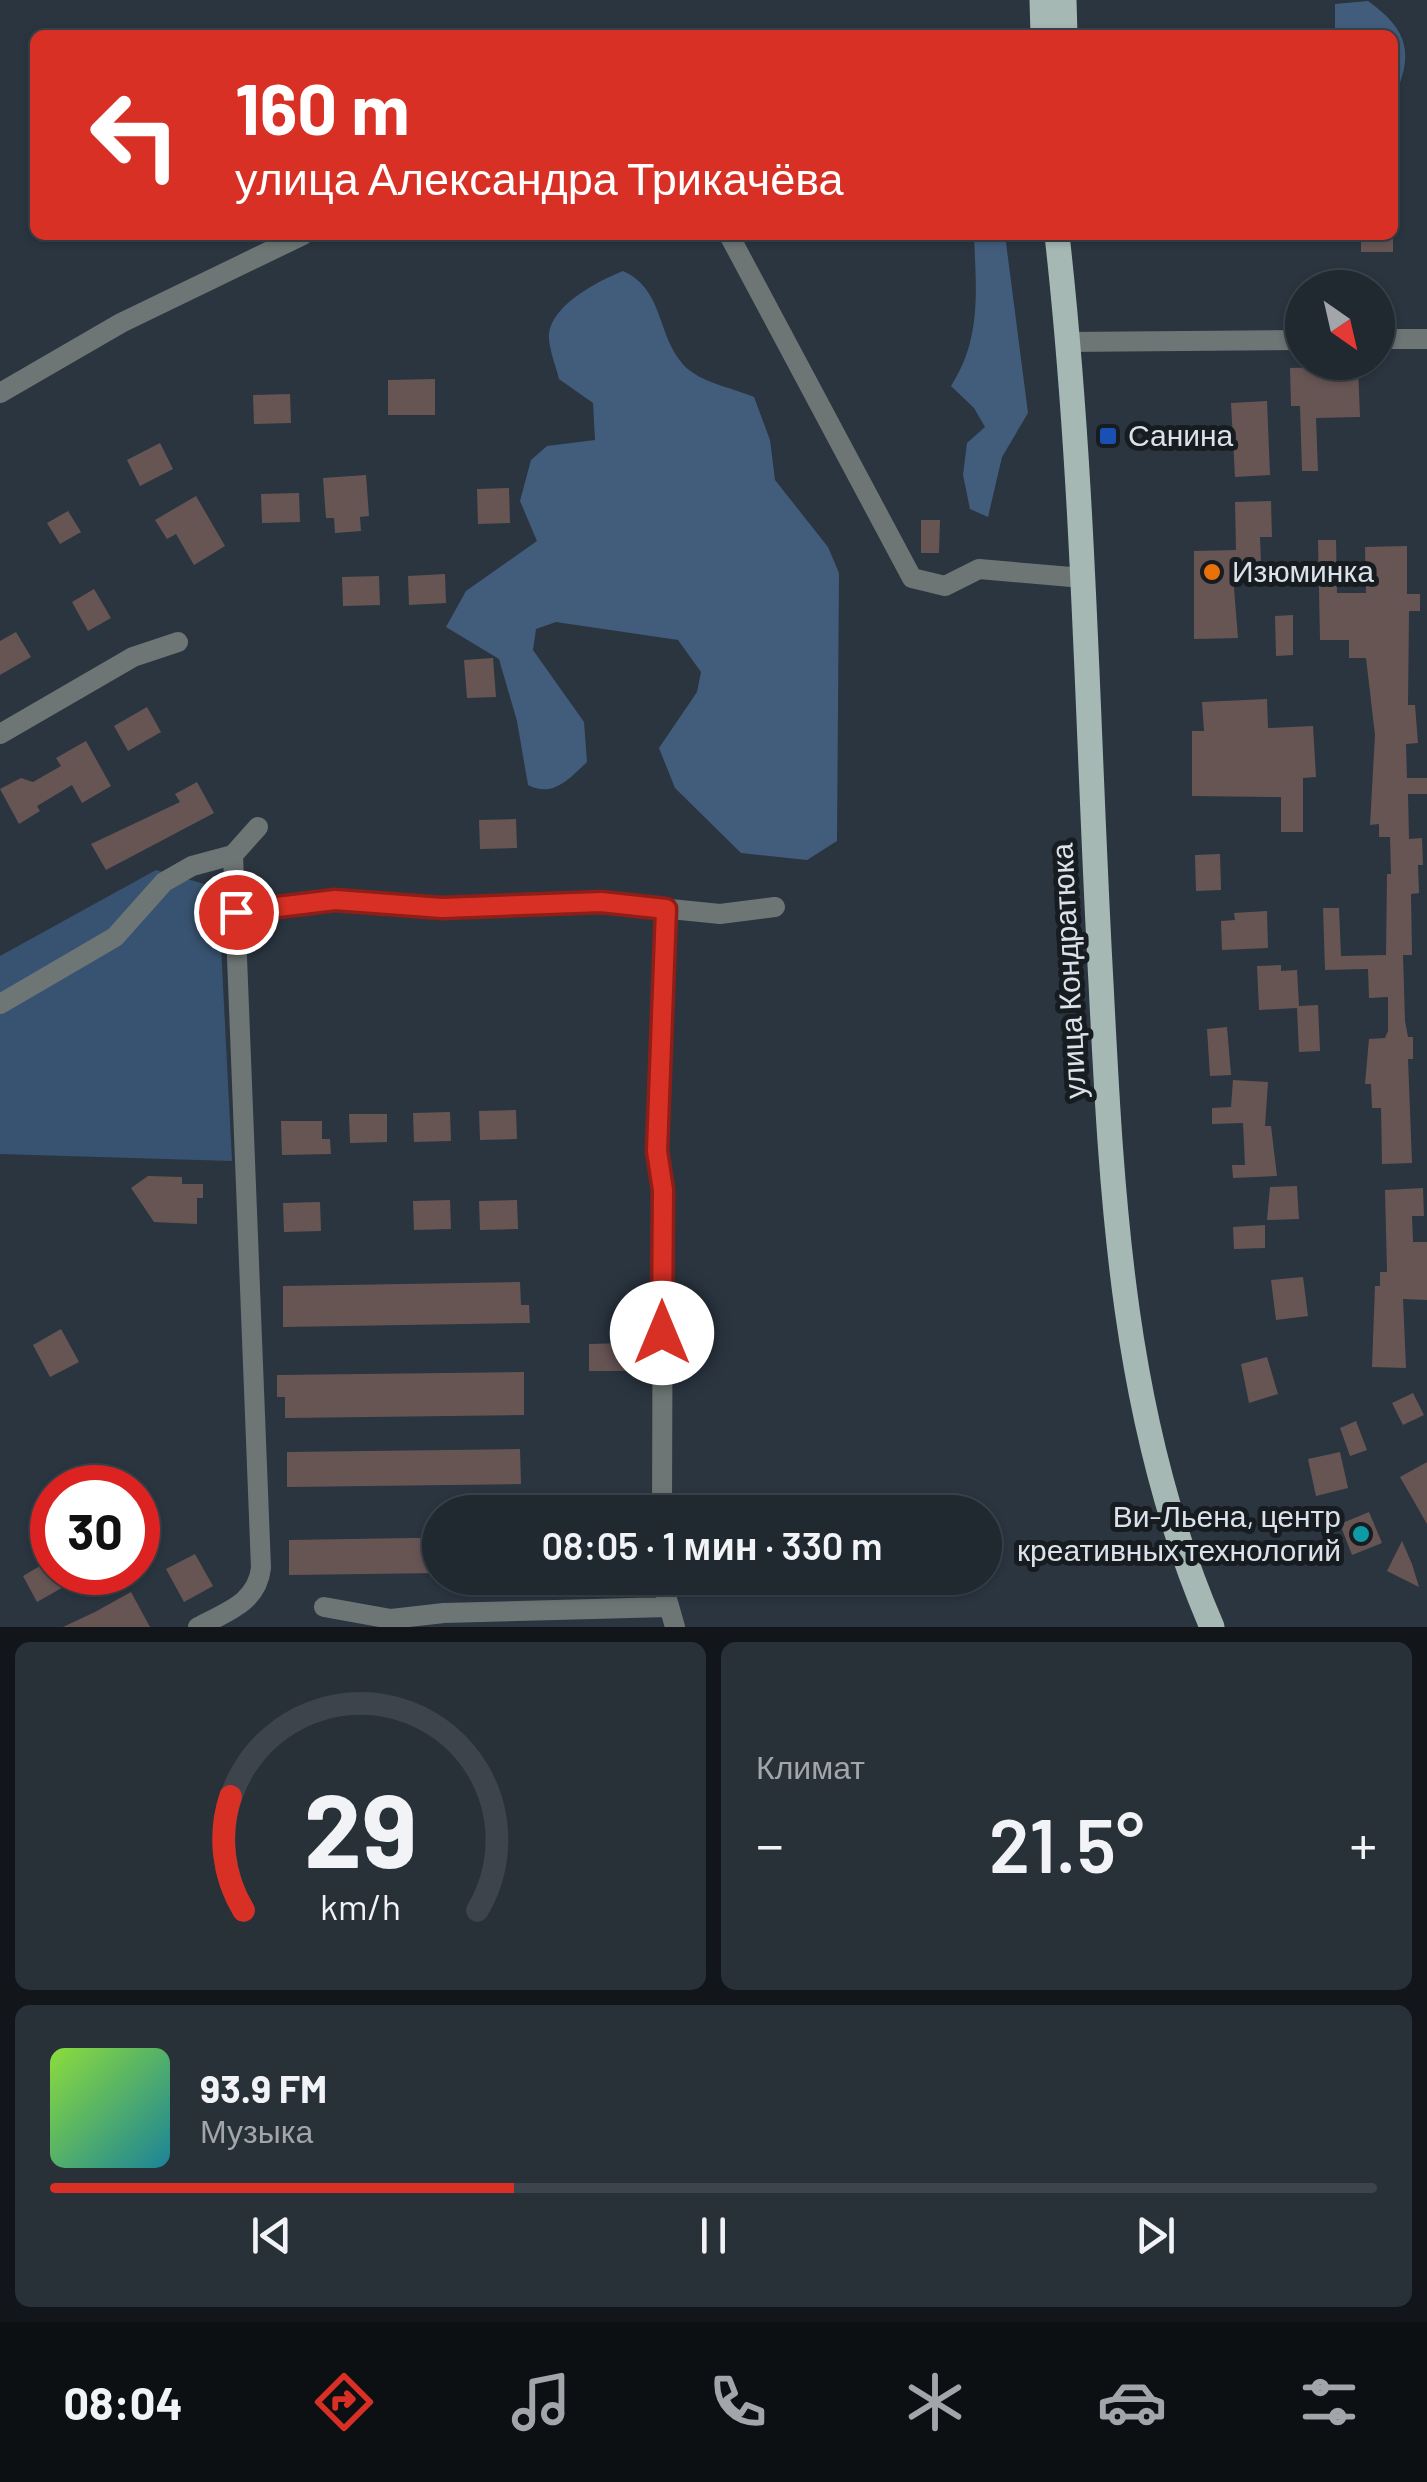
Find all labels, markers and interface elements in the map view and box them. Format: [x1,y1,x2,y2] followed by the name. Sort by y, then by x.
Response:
[235,65,410,149] text: 160 m
[70,70,200,200] icon: left
[235,150,844,204] text: улица Александра Трикачёва
[1285,270,1395,380] north arrow
[1285,270,1395,380] map controls
[1128,416,1234,452] place label: Санина
[1097,425,1119,447] marker: Санина
[1232,552,1374,588] place label: Изюминка
[1201,561,1223,583] marker: Изюминка
[1042,842,1092,1100] street label: улица Кондратюка
[194,870,279,955] pin
[209,885,264,940] icon: arrive
[610,1281,714,1385] position arrow
[30,1465,160,1595] speed limit sign: 30
[1017,1497,1341,1567] place label: Ви-Льена, центр креативных технологий
[541,1522,883,1568] text: 08:05 · 1 мин · 330 m
[1350,1523,1372,1545] marker: Ви-Льена, центр креативных технологий
[756,1747,865,1785] text: Климат
[304,1764,417,1889] text: 29
[989,1798,1144,1888] text: 21.5°
[756,1810,784,1876] text: −
[1349,1810,1377,1876] text: +
[320,1884,401,1927] text: km/h
[200,2065,327,2111] text: 93.9 FM
[200,2111,313,2149] text: Музыка
[244,2208,299,2263] icon: previous
[686,2208,741,2263] icon: pause
[1128,2208,1183,2263] icon: next
[309,2367,379,2437] icon: directions
[506,2367,576,2437] icon: music
[703,2367,773,2437] icon: phone
[900,2367,970,2437] icon: climate
[1097,2367,1167,2437] icon: car
[1294,2367,1364,2437] icon: filters
[63,2375,183,2429] text: 08:04

